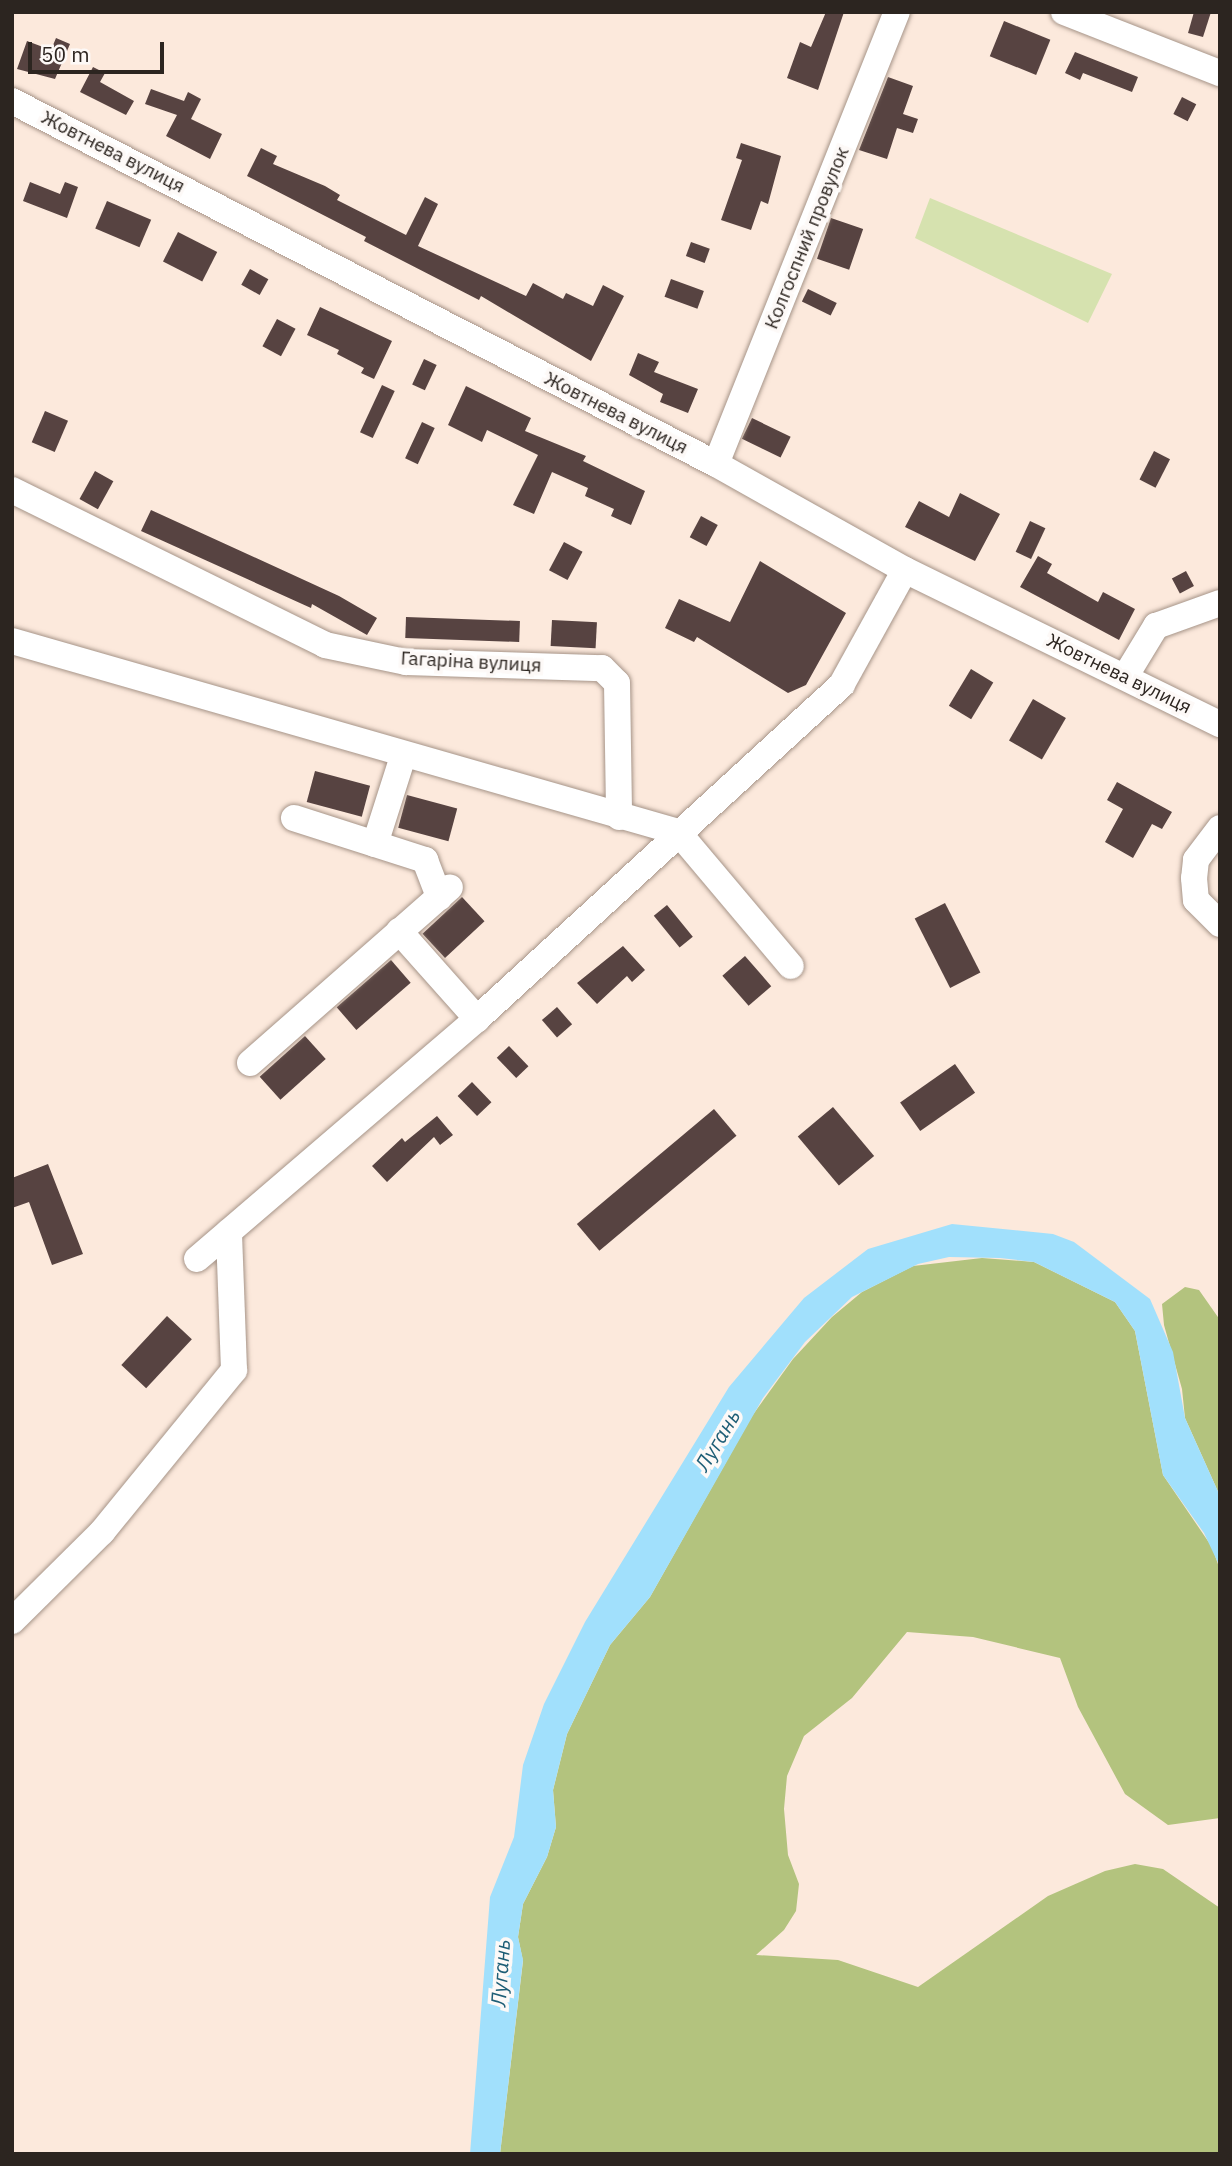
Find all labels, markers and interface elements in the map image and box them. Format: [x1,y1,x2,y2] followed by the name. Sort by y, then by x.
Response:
[32,28,168,72] scale bar
[41,40,90,68] text: 50 m
[37,106,189,198] street label: Жовтнева вулиця
[760,144,854,332] street label: Колгоспний провулок
[540,367,692,459] street label: Жовтнева вулиця
[1043,629,1195,719] street label: Жовтнева вулиця
[400,647,542,677] street label: Гагаріна вулиця
[689,1405,745,1475] water label: Лугань
[485,1939,515,2007] water label: Лугань

